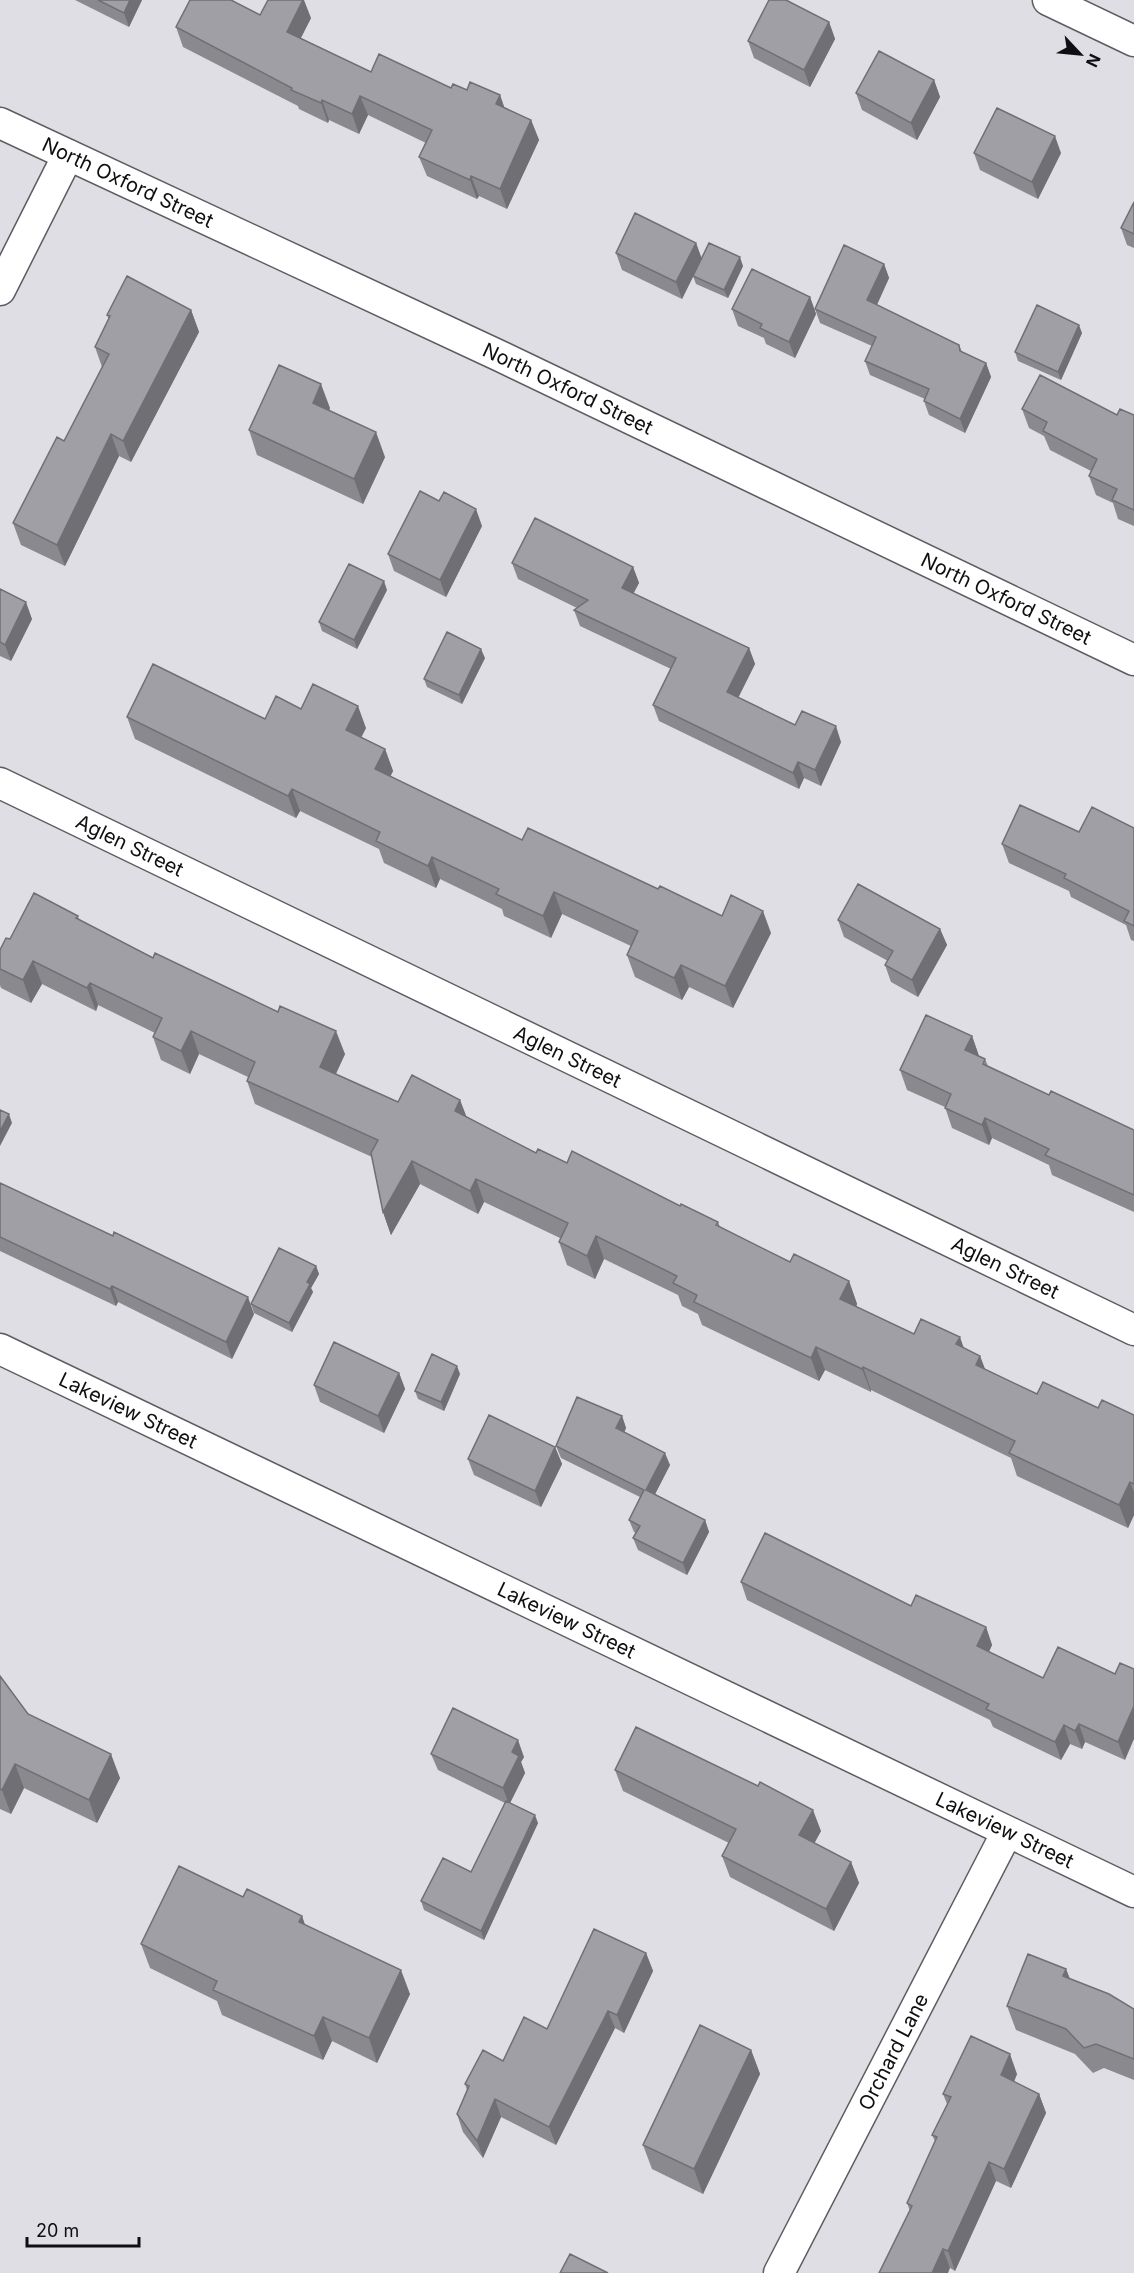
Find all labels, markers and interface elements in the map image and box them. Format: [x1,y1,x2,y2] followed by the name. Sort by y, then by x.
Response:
[1050,24,1110,84] north arrow
[1082,51,1105,70] text: N
[38,132,218,233] street label: North Oxford Street
[479,338,657,440] street label: North Oxford Street
[917,548,1096,650] street label: North Oxford Street
[72,809,188,882] street label: Aglen Street
[510,1021,626,1093] street label: Aglen Street
[947,1232,1063,1304] street label: Aglen Street
[55,1367,201,1454] street label: Lakeview Street
[493,1577,640,1664] street label: Lakeview Street
[932,1787,1078,1874] street label: Lakeview Street
[853,1989,933,2114] street label: Orchard Lane
[27,2210,140,2248] scale bar
[36,2220,79,2241] text: 20 m

